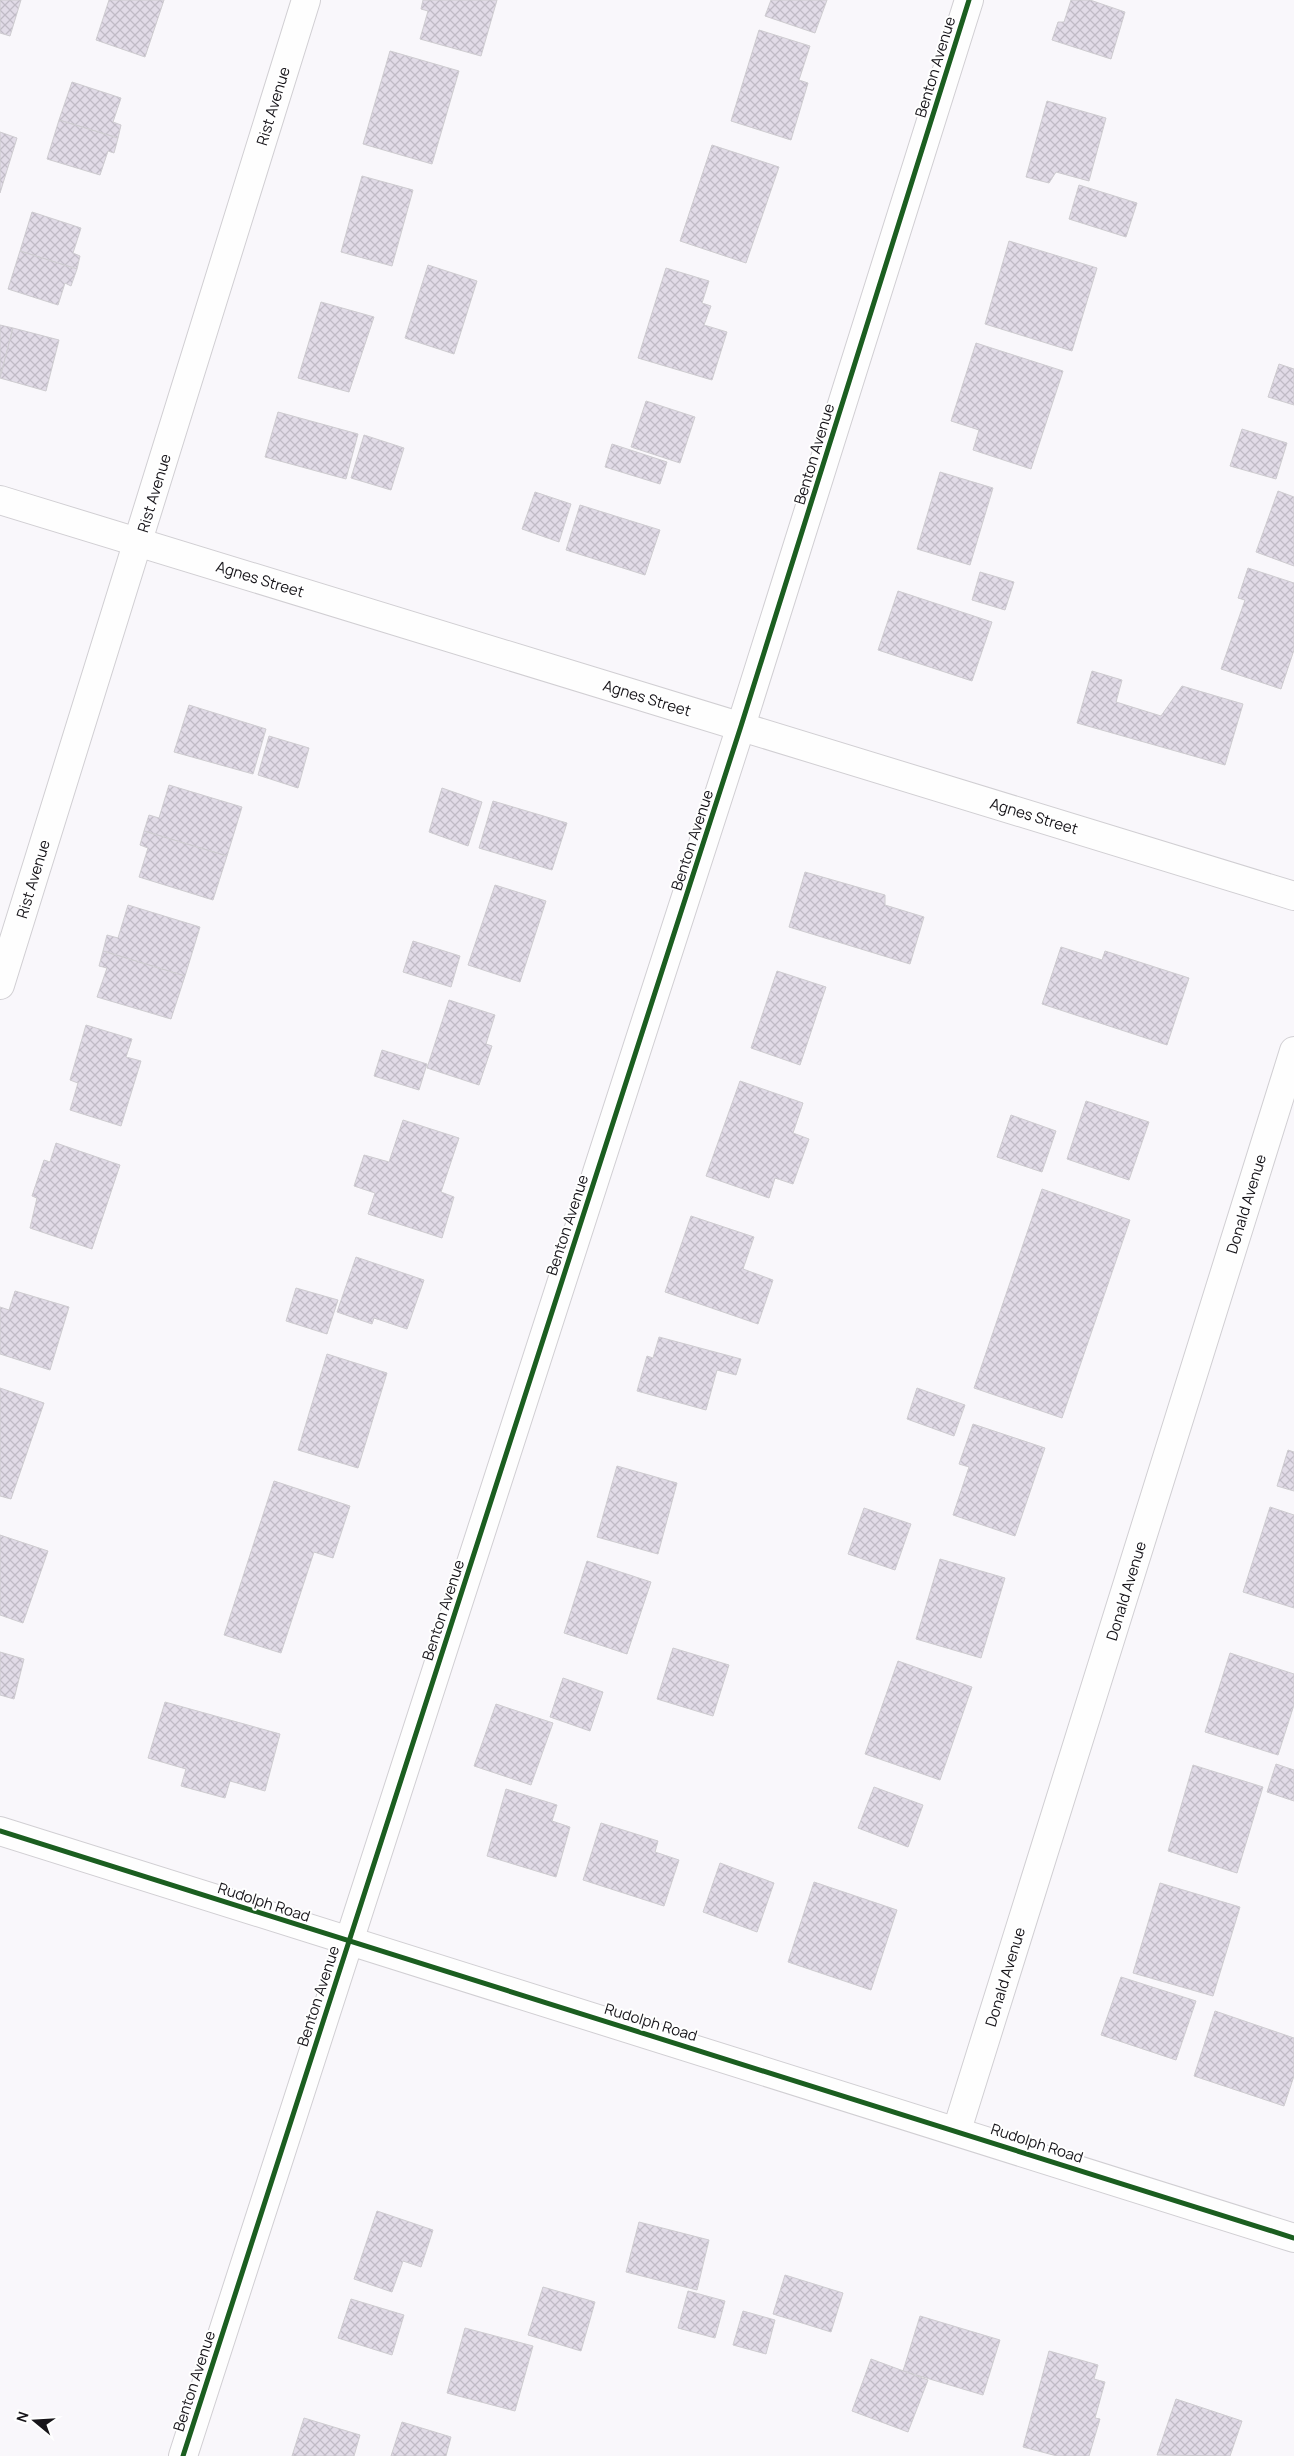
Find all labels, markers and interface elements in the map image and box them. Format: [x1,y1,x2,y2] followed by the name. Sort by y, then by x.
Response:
[910,14,960,120] street label: Benton Avenue
[251,64,295,148] street label: Rist Avenue
[789,401,839,507] street label: Benton Avenue
[132,451,176,535] street label: Rist Avenue
[213,556,307,602] street label: Agnes Street
[600,675,694,721] street label: Agnes Street
[666,787,718,893] street label: Benton Avenue
[987,793,1081,839] street label: Agnes Street
[11,837,55,921] street label: Rist Avenue
[1221,1151,1271,1256] street label: Donald Avenue
[541,1172,593,1278] street label: Benton Avenue
[1101,1538,1151,1643] street label: Donald Avenue
[417,1557,469,1663] street label: Benton Avenue
[215,1877,313,1927] street label: Rudolph Road
[980,1924,1030,2029] street label: Donald Avenue
[292,1943,344,2049] street label: Benton Avenue
[602,1998,700,2046] street label: Rudolph Road
[988,2118,1086,2168] street label: Rudolph Road
[168,2328,220,2434] street label: Benton Avenue
[10,2396,60,2446] north arrow
[12,2409,33,2425] text: N

